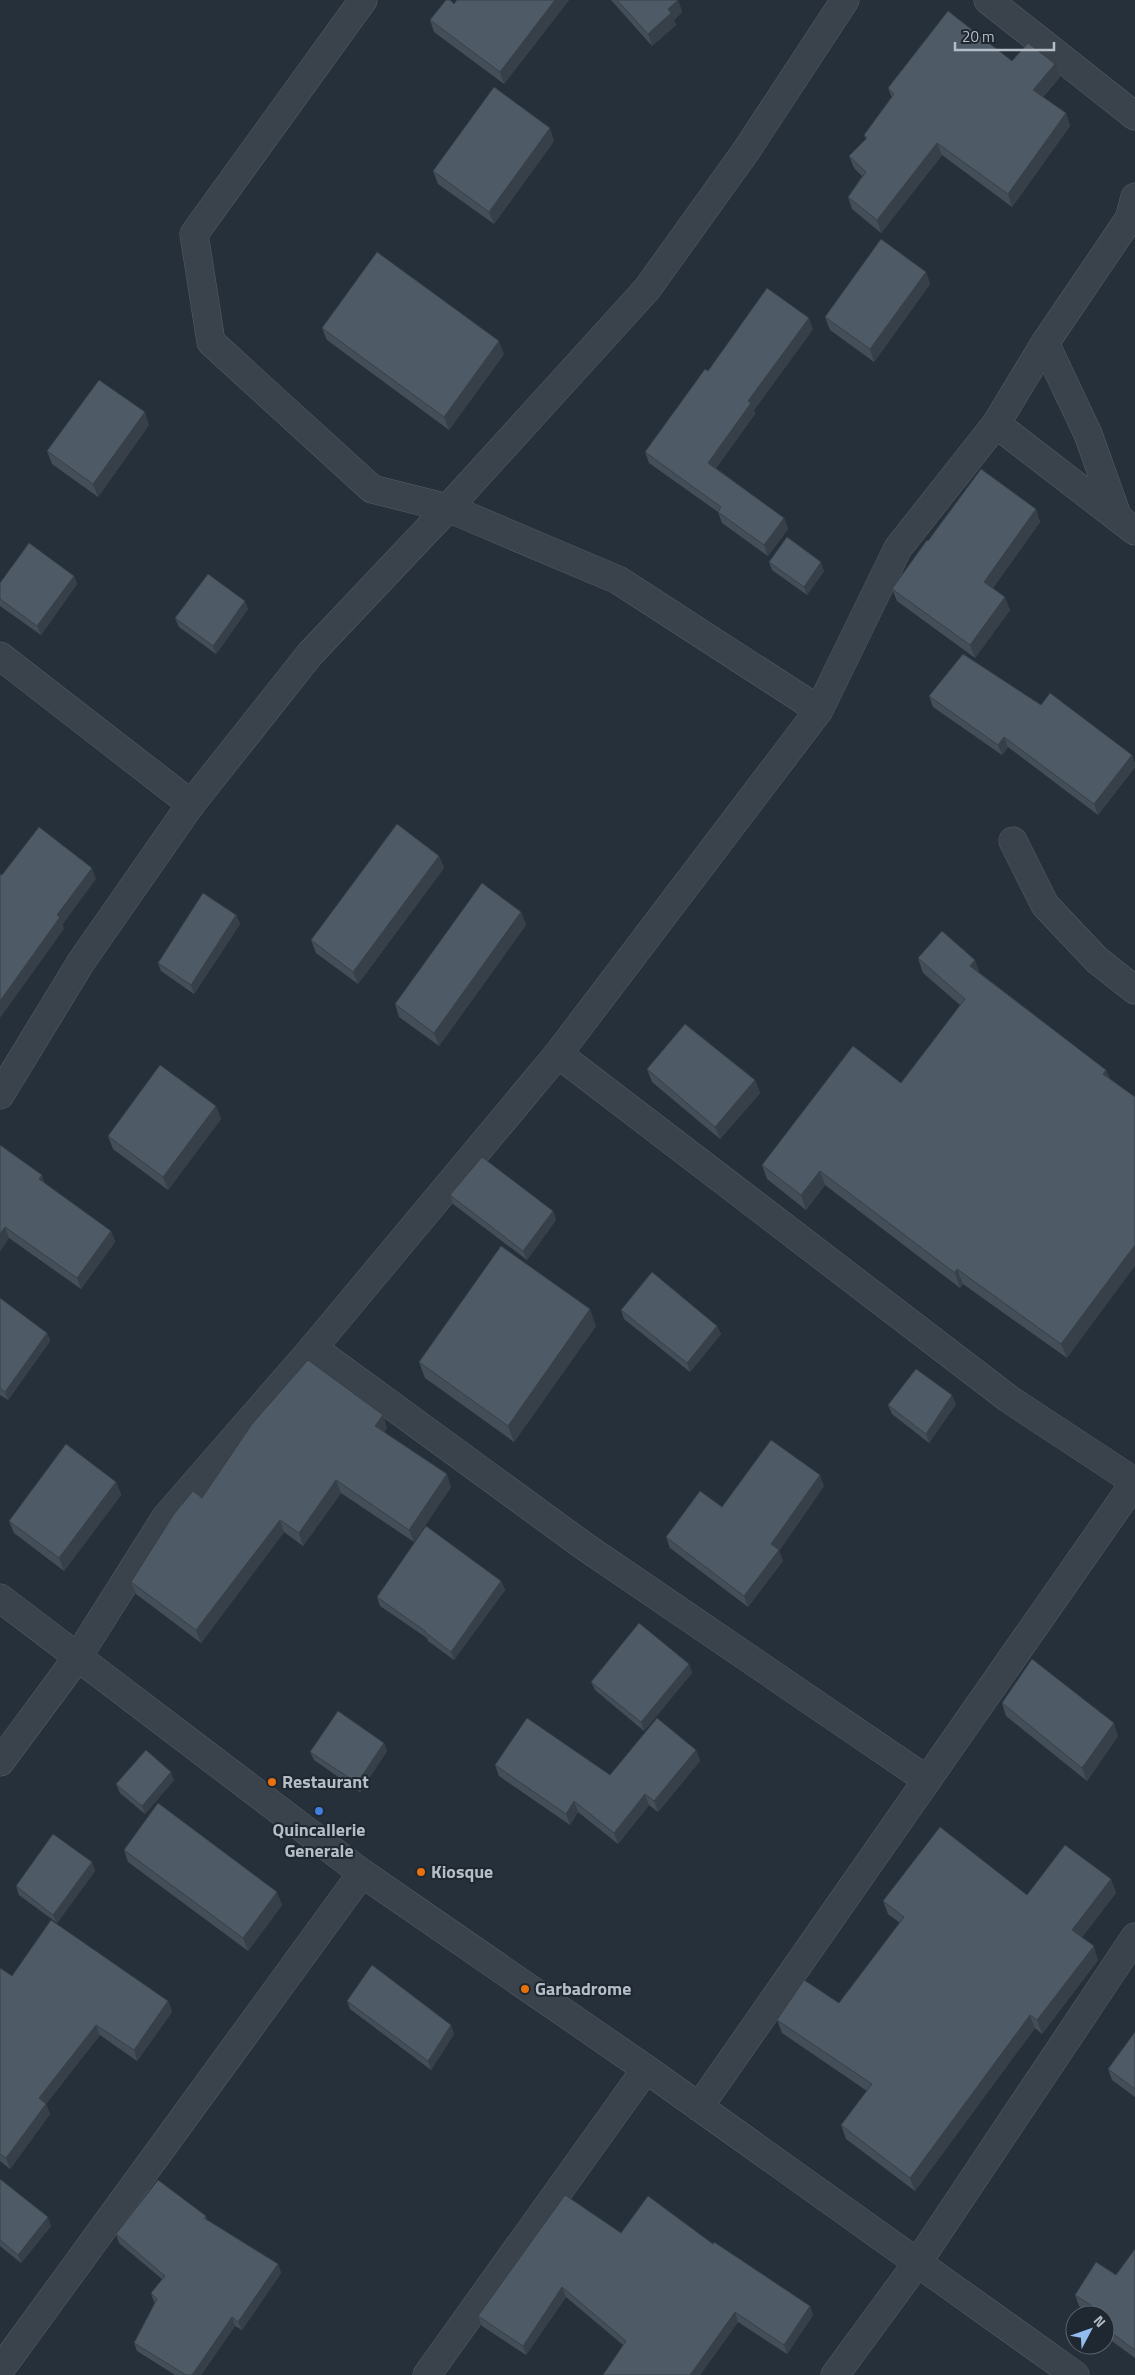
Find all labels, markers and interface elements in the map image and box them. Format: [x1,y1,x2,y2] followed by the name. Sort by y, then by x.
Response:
[955,20,1054,52] scale bar
[962,25,995,48] text: 20 m
[282,1768,369,1795] place label: Restaurant
[266,1776,278,1788] marker: Restaurant
[313,1805,325,1817] marker: Quincallerie Generale
[273,1816,365,1864] place label: Quincallerie Generale
[431,1858,493,1885] place label: Kiosque
[415,1866,427,1878] marker: Kiosque
[535,1975,631,2002] place label: Garbadrome
[519,1983,531,1995] marker: Garbadrome
[1065,2305,1115,2355] north arrow
[1089,2311,1111,2332] text: N

